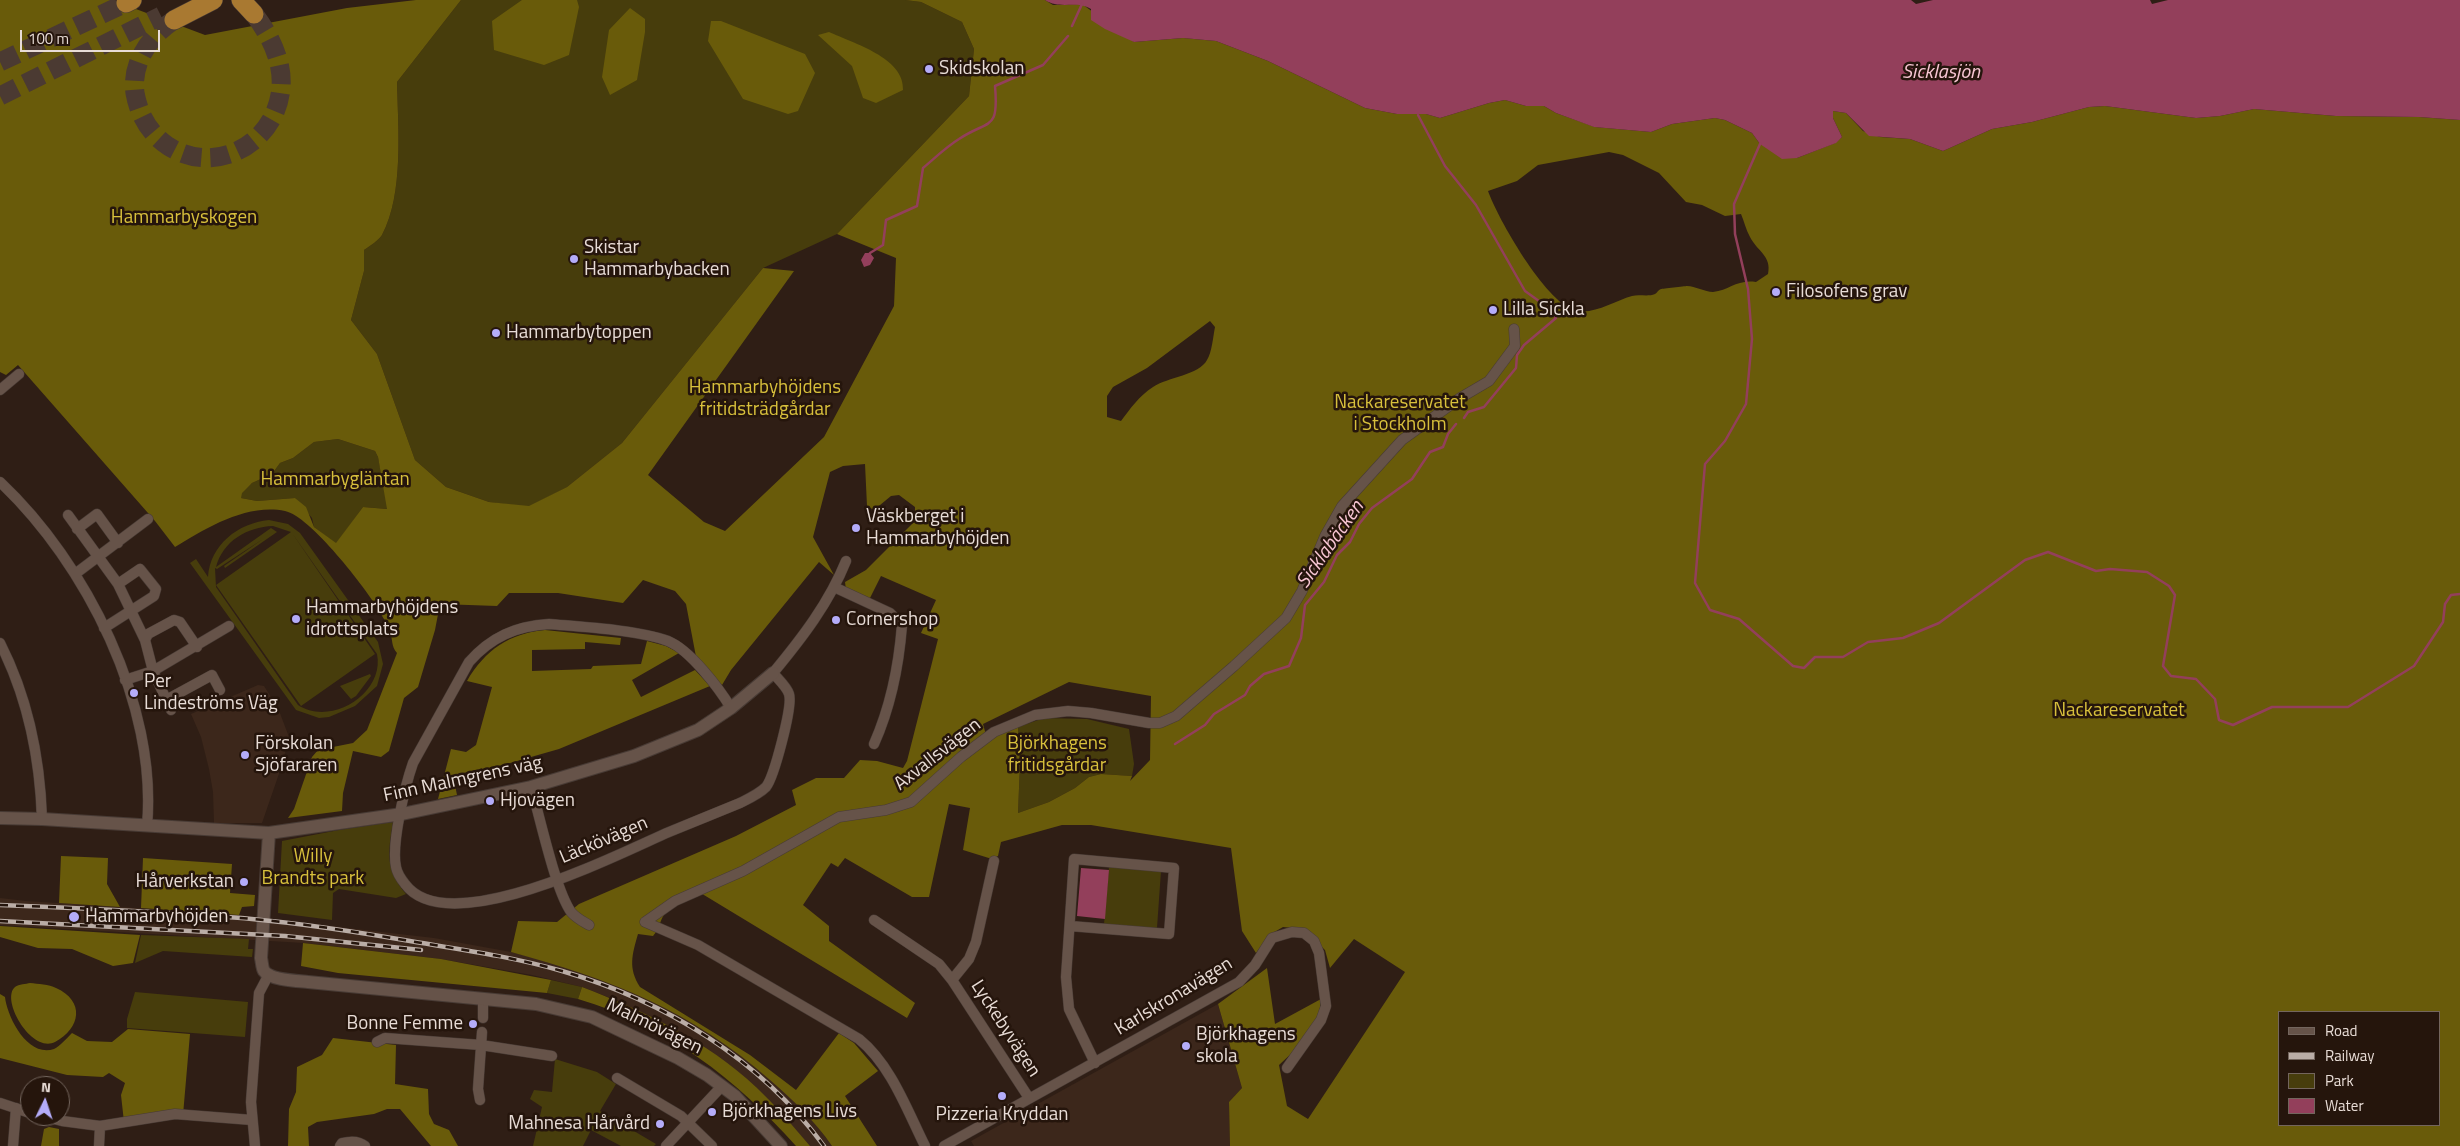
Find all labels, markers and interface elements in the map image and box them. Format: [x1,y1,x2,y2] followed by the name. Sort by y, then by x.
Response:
[22,20,162,52] scale bar
[28,27,69,50] text: 100 m
[939,58,1024,80] place label: Skidskolan
[1902,61,1980,85] water label: Sicklasjön
[923,63,935,75] marker: Skidskolan
[111,207,257,229] park label: Hammarbyskogen
[584,237,730,281] place label: Skistar Hammarbybacken
[568,253,580,265] marker: Skistar Hammarbybacken
[1786,281,1907,303] place label: Filosofens grav
[1770,286,1782,298] marker: Filosofens grav
[1503,299,1584,321] place label: Lilla Sickla
[1487,304,1499,316] marker: Lilla Sickla
[506,322,652,344] place label: Hammarbytoppen
[490,327,502,339] marker: Hammarbytoppen
[689,377,841,421] park label: Hammarbyhöjdens fritidsträdgårdar
[1334,392,1466,436] park label: Nackareservatet i Stockholm
[260,469,410,491] park label: Hammarbygläntan
[1292,497,1370,593] water label: Sicklabäcken
[866,506,1009,550] place label: Väskberget i Hammarbyhöjden
[850,522,862,534] marker: Väskberget i Hammarbyhöjden
[306,597,458,641] place label: Hammarbyhöjdens idrottsplats
[846,609,938,631] place label: Cornershop
[290,613,302,625] marker: Hammarbyhöjdens idrottsplats
[830,614,842,626] marker: Cornershop
[144,671,278,715] place label: Per Lindeströms Väg
[128,687,140,699] marker: Per Lindeströms Väg
[2053,700,2185,722] park label: Nackareservatet
[890,714,986,796] street label: Axvallsvägen
[255,733,338,777] place label: Förskolan Sjöfararen
[1007,733,1107,777] park label: Björkhagens fritidsgårdar
[239,749,251,761] marker: Förskolan Sjöfararen
[382,752,544,808] street label: Finn Malmgrens väg
[500,790,575,812] place label: Hjovägen
[484,795,496,807] marker: Hjovägen
[556,812,652,870] street label: Läckövägen
[262,846,364,890] park label: Willy Brandts park
[136,871,234,893] place label: Hårverkstan
[238,876,250,888] marker: Hårverkstan
[85,906,228,928] place label: Hammarbyhöjden
[67,910,81,924] marker: Hammarbyhöjden
[1111,953,1237,1041] street label: Karlskronavägen
[965,976,1045,1082] street label: Lyckebyvägen
[602,994,706,1060] street label: Malmövägen
[2278,1011,2440,1126] legend
[346,1013,463,1035] place label: Bonne Femme
[467,1018,479,1030] marker: Bonne Femme
[2325,1019,2357,1042] text: Road
[1196,1024,1296,1068] place label: Björkhagens skola
[1180,1040,1192,1052] marker: Björkhagens skola
[2325,1044,2375,1067] text: Railway
[2325,1069,2354,1092] text: Park
[20,1076,70,1126] north arrow
[40,1076,52,1097] text: N
[996,1090,1008,1102] marker: Pizzeria Kryddan
[2325,1094,2364,1117] text: Water
[722,1101,857,1123] place label: Björkhagens Livs
[936,1104,1068,1126] place label: Pizzeria Kryddan
[706,1106,718,1118] marker: Björkhagens Livs
[508,1113,650,1135] place label: Mahnesa Hårvård
[654,1118,666,1130] marker: Mahnesa Hårvård

